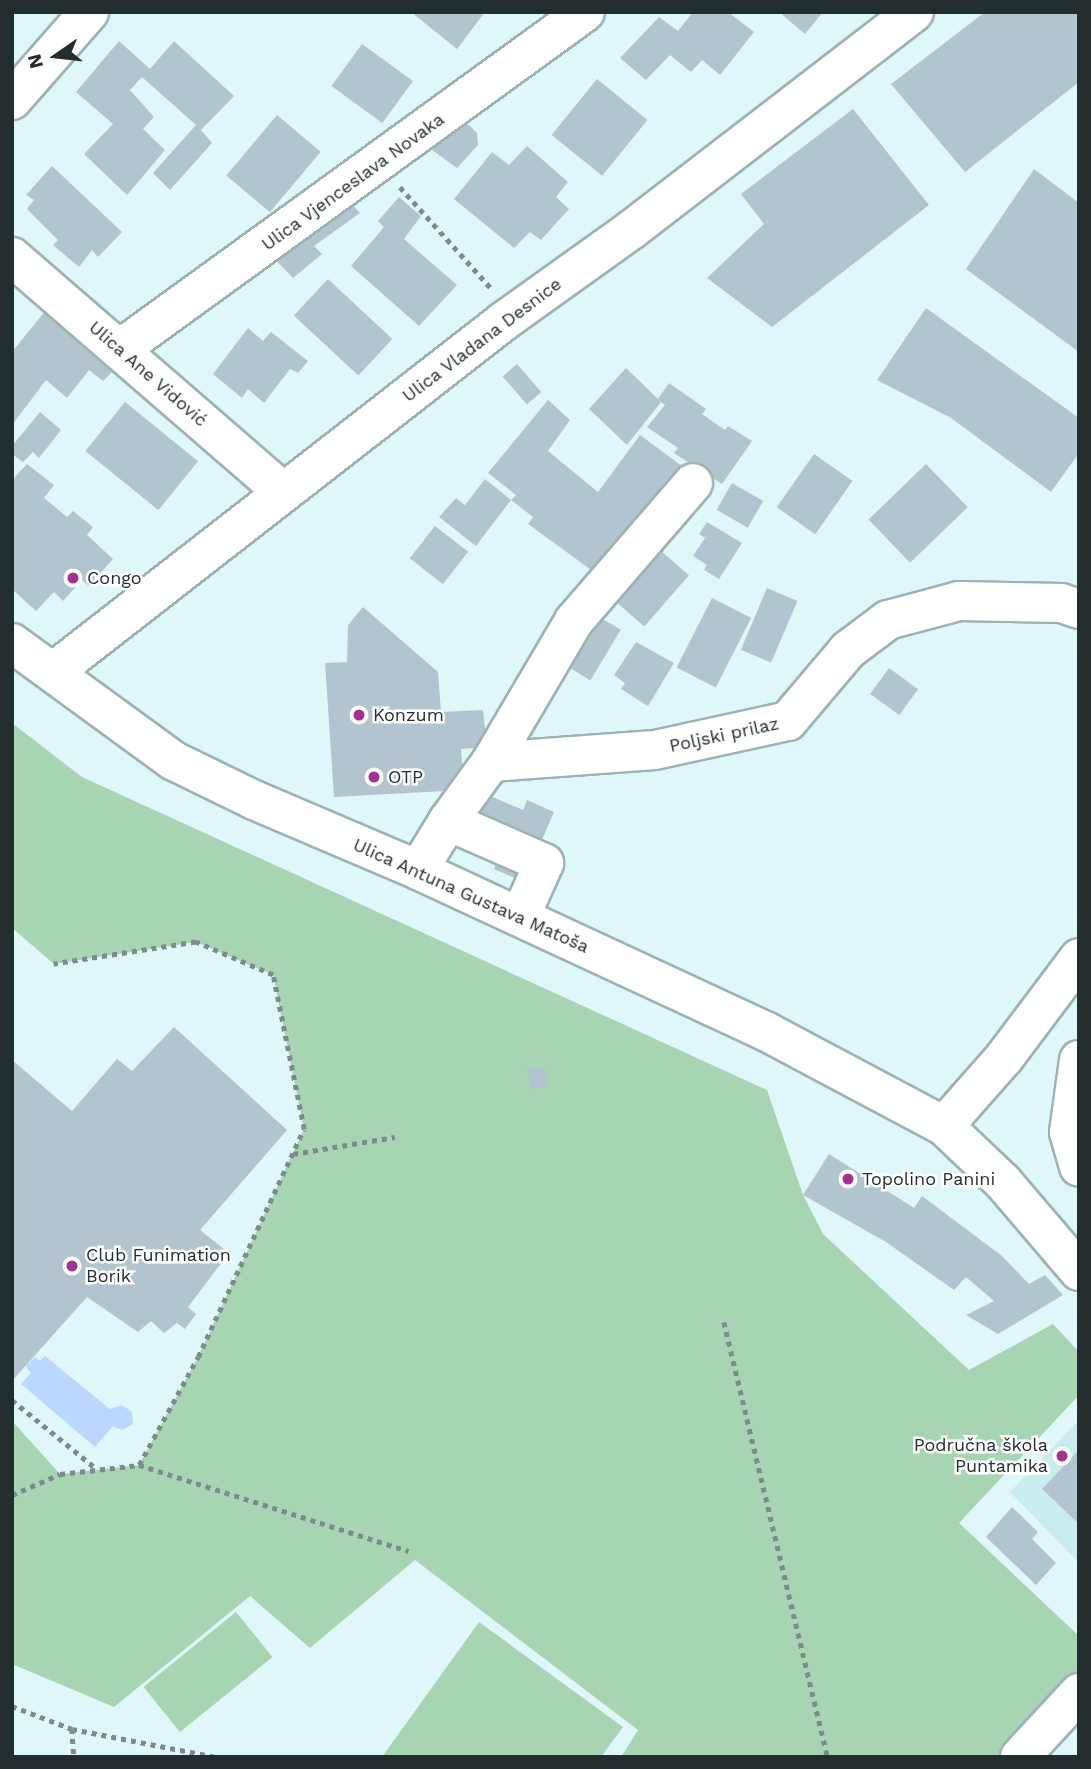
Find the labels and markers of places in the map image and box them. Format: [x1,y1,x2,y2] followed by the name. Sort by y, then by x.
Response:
[87,567,142,589] place label: Congo
[65,570,81,586] marker: Congo
[373,704,444,726] place label: Konzum
[351,707,367,723] marker: Konzum
[388,766,423,788] place label: OTP
[366,769,382,785] marker: OTP
[862,1168,995,1190] place label: Topolino Panini
[840,1171,856,1187] marker: Topolino Panini
[86,1245,231,1288] place label: Club Funimation Borik
[64,1258,80,1274] marker: Club Funimation Borik
[913,1435,1048,1478] place label: Područna škola Puntamika
[1054,1448,1070,1464] marker: Područna škola Puntamika

